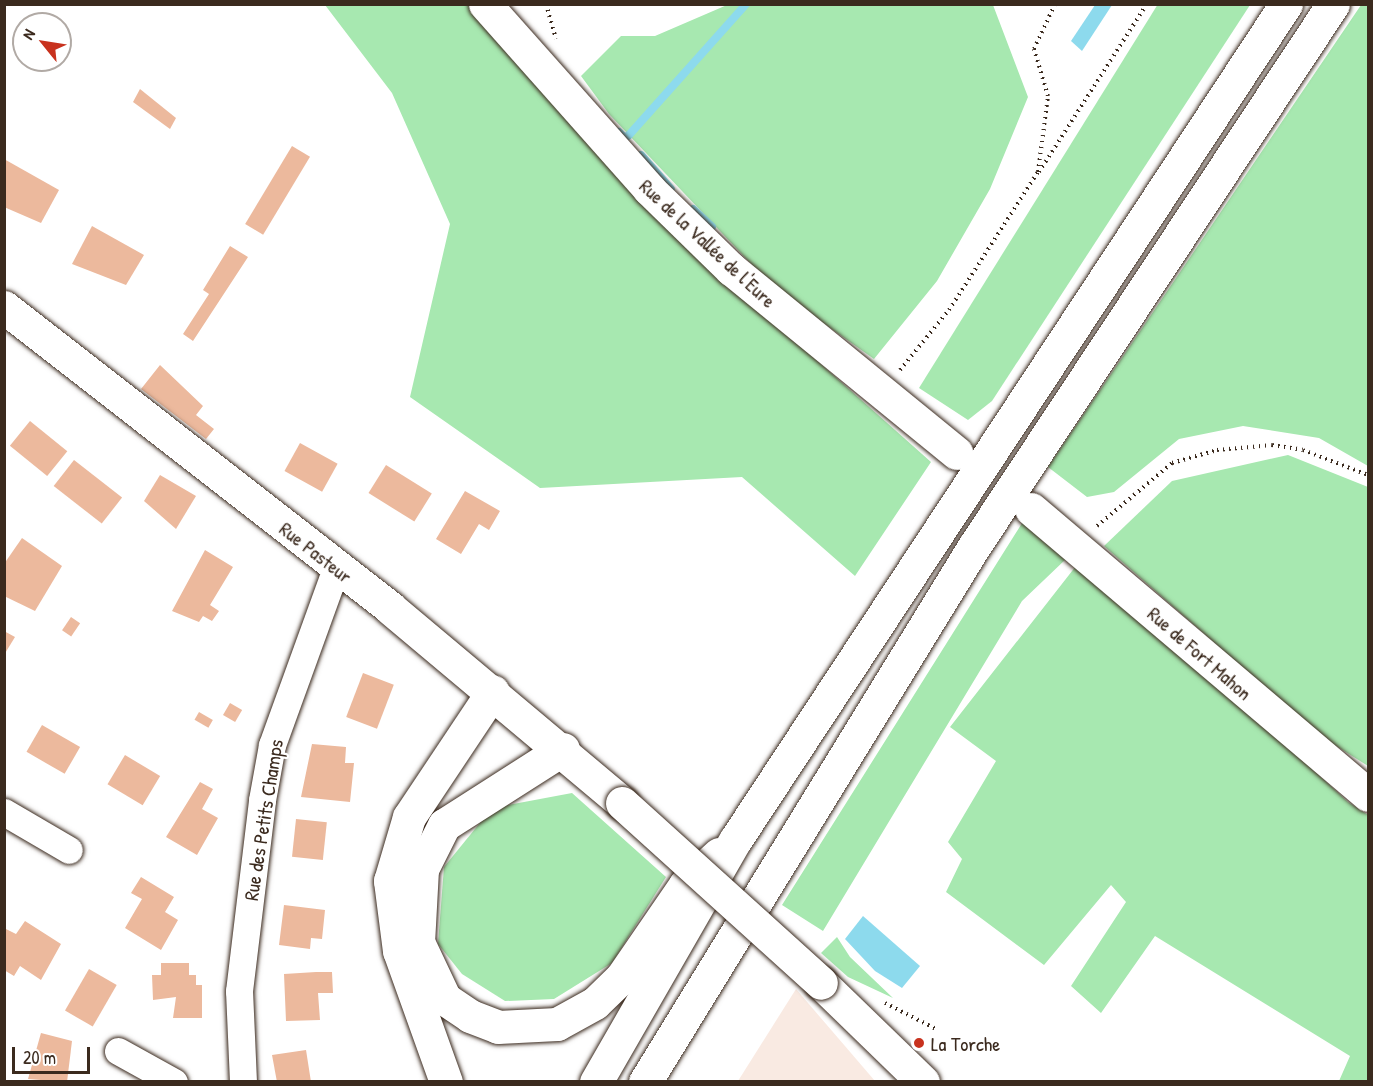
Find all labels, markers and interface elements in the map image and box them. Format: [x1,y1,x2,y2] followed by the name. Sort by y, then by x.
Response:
[12,12,72,72] north arrow
[16,25,40,43] text: N
[635,174,781,312] street label: Rue de la Vallée de l'Eure
[275,516,357,588] street label: Rue Pasteur
[1143,601,1257,705] street label: Rue de Fort Mahon
[238,738,288,902] street label: Rue des Petits Champs
[931,1031,1000,1055] place label: La Torche
[15,1035,93,1073] scale bar
[912,1036,926,1050] marker: La Torche
[23,1045,56,1070] text: 20 m

